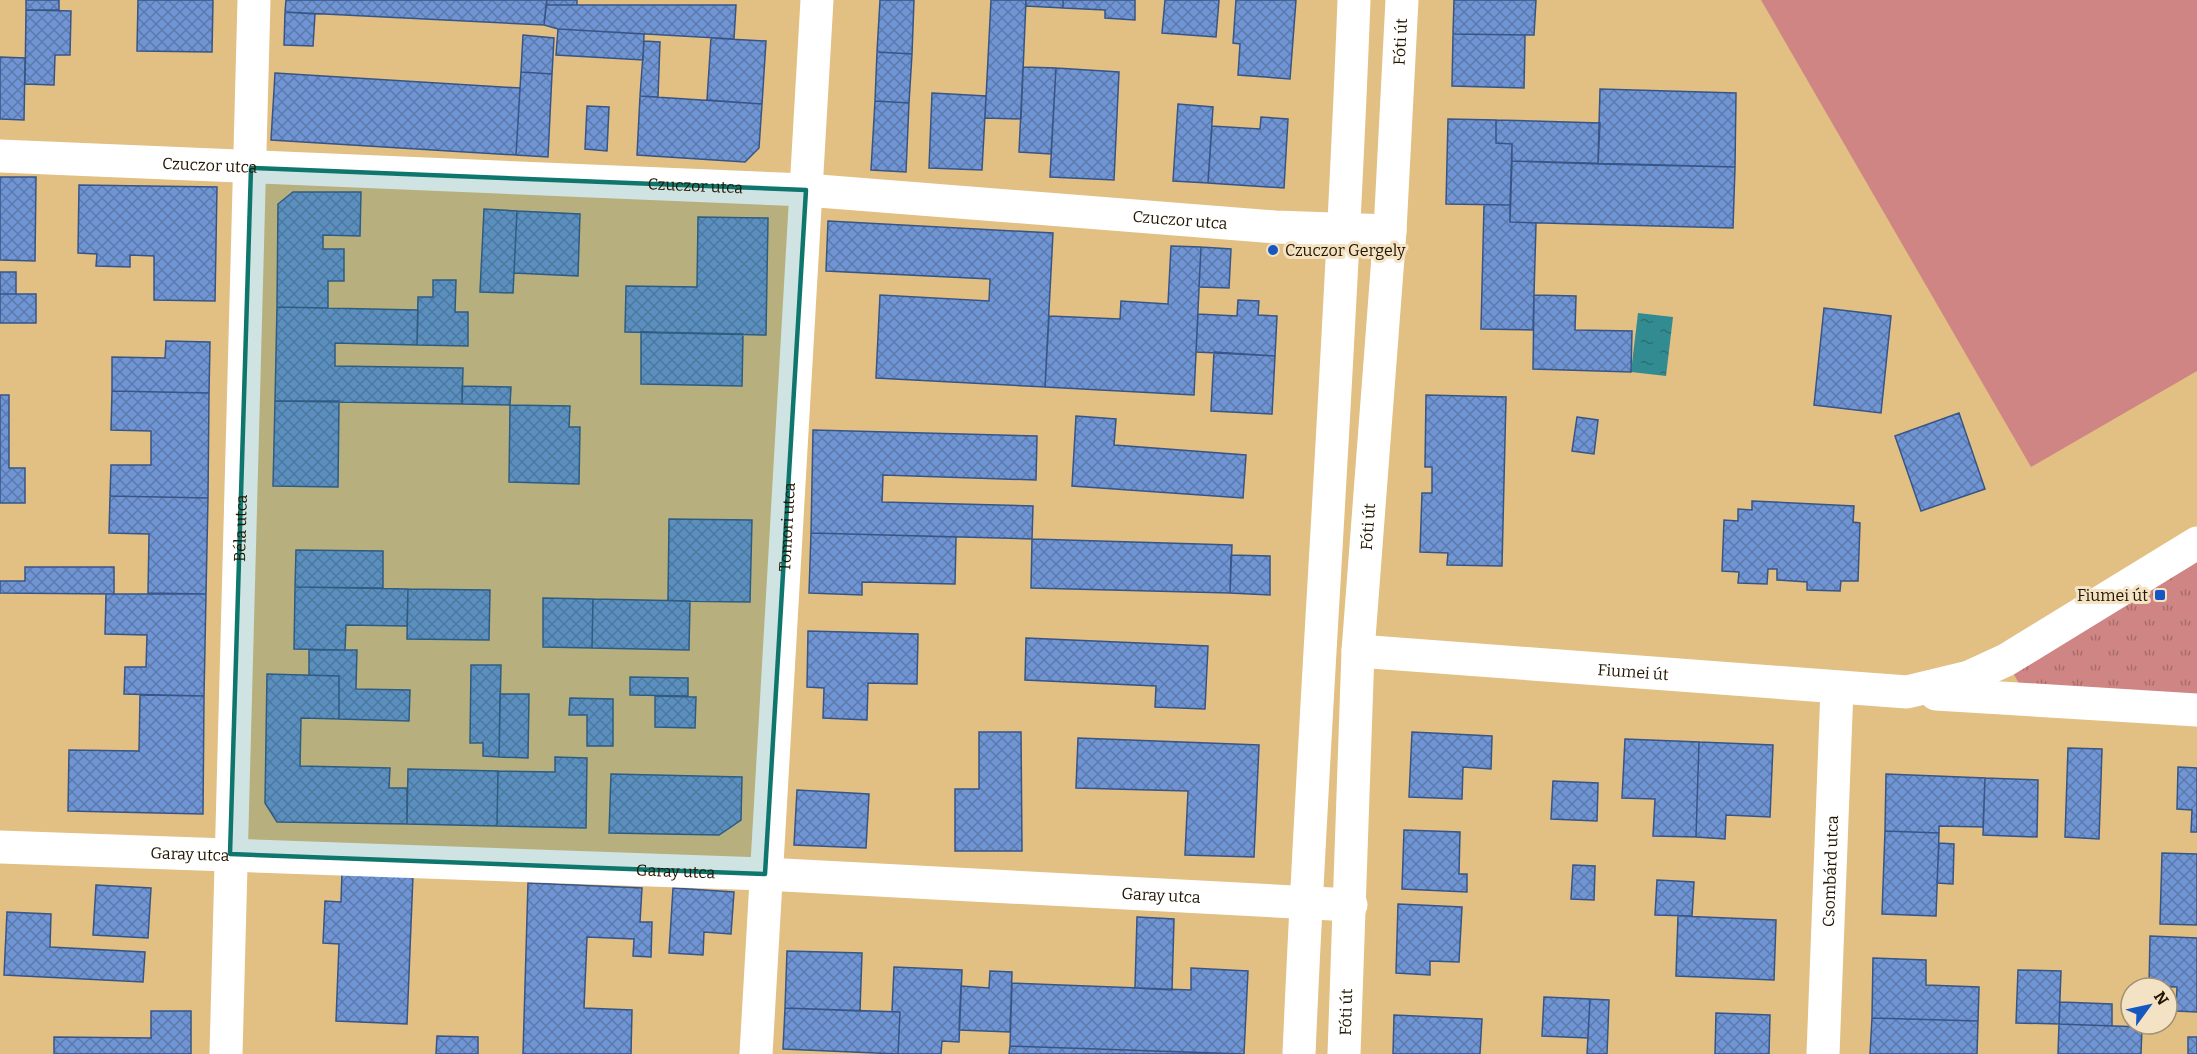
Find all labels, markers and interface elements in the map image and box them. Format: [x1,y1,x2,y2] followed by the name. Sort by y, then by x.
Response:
[1389,18,1411,66] street label: Fóti út
[162,153,258,176] street label: Czuczor utca
[647,174,744,197] street label: Czuczor utca
[1132,206,1229,233] street label: Czuczor utca
[1285,241,1406,260] place label: Czuczor Gergely
[1266,243,1280,257] marker: Czuczor Gergely
[774,482,799,572] street label: Tomori utca
[230,494,250,562] street label: Béla utca
[1356,502,1379,551] street label: Fóti út
[2077,586,2148,605] place label: Fiumei út
[2153,588,2167,602] marker: Fiumei út
[1597,659,1670,684] street label: Fiumei út
[1818,815,1842,927] street label: Csombárd utca
[150,843,230,865] street label: Garay utca
[636,860,716,882] street label: Garay utca
[1121,883,1201,907] street label: Garay utca
[2119,976,2179,1036] north arrow
[1335,988,1356,1036] street label: Fóti út
[2150,988,2172,1008] text: N

